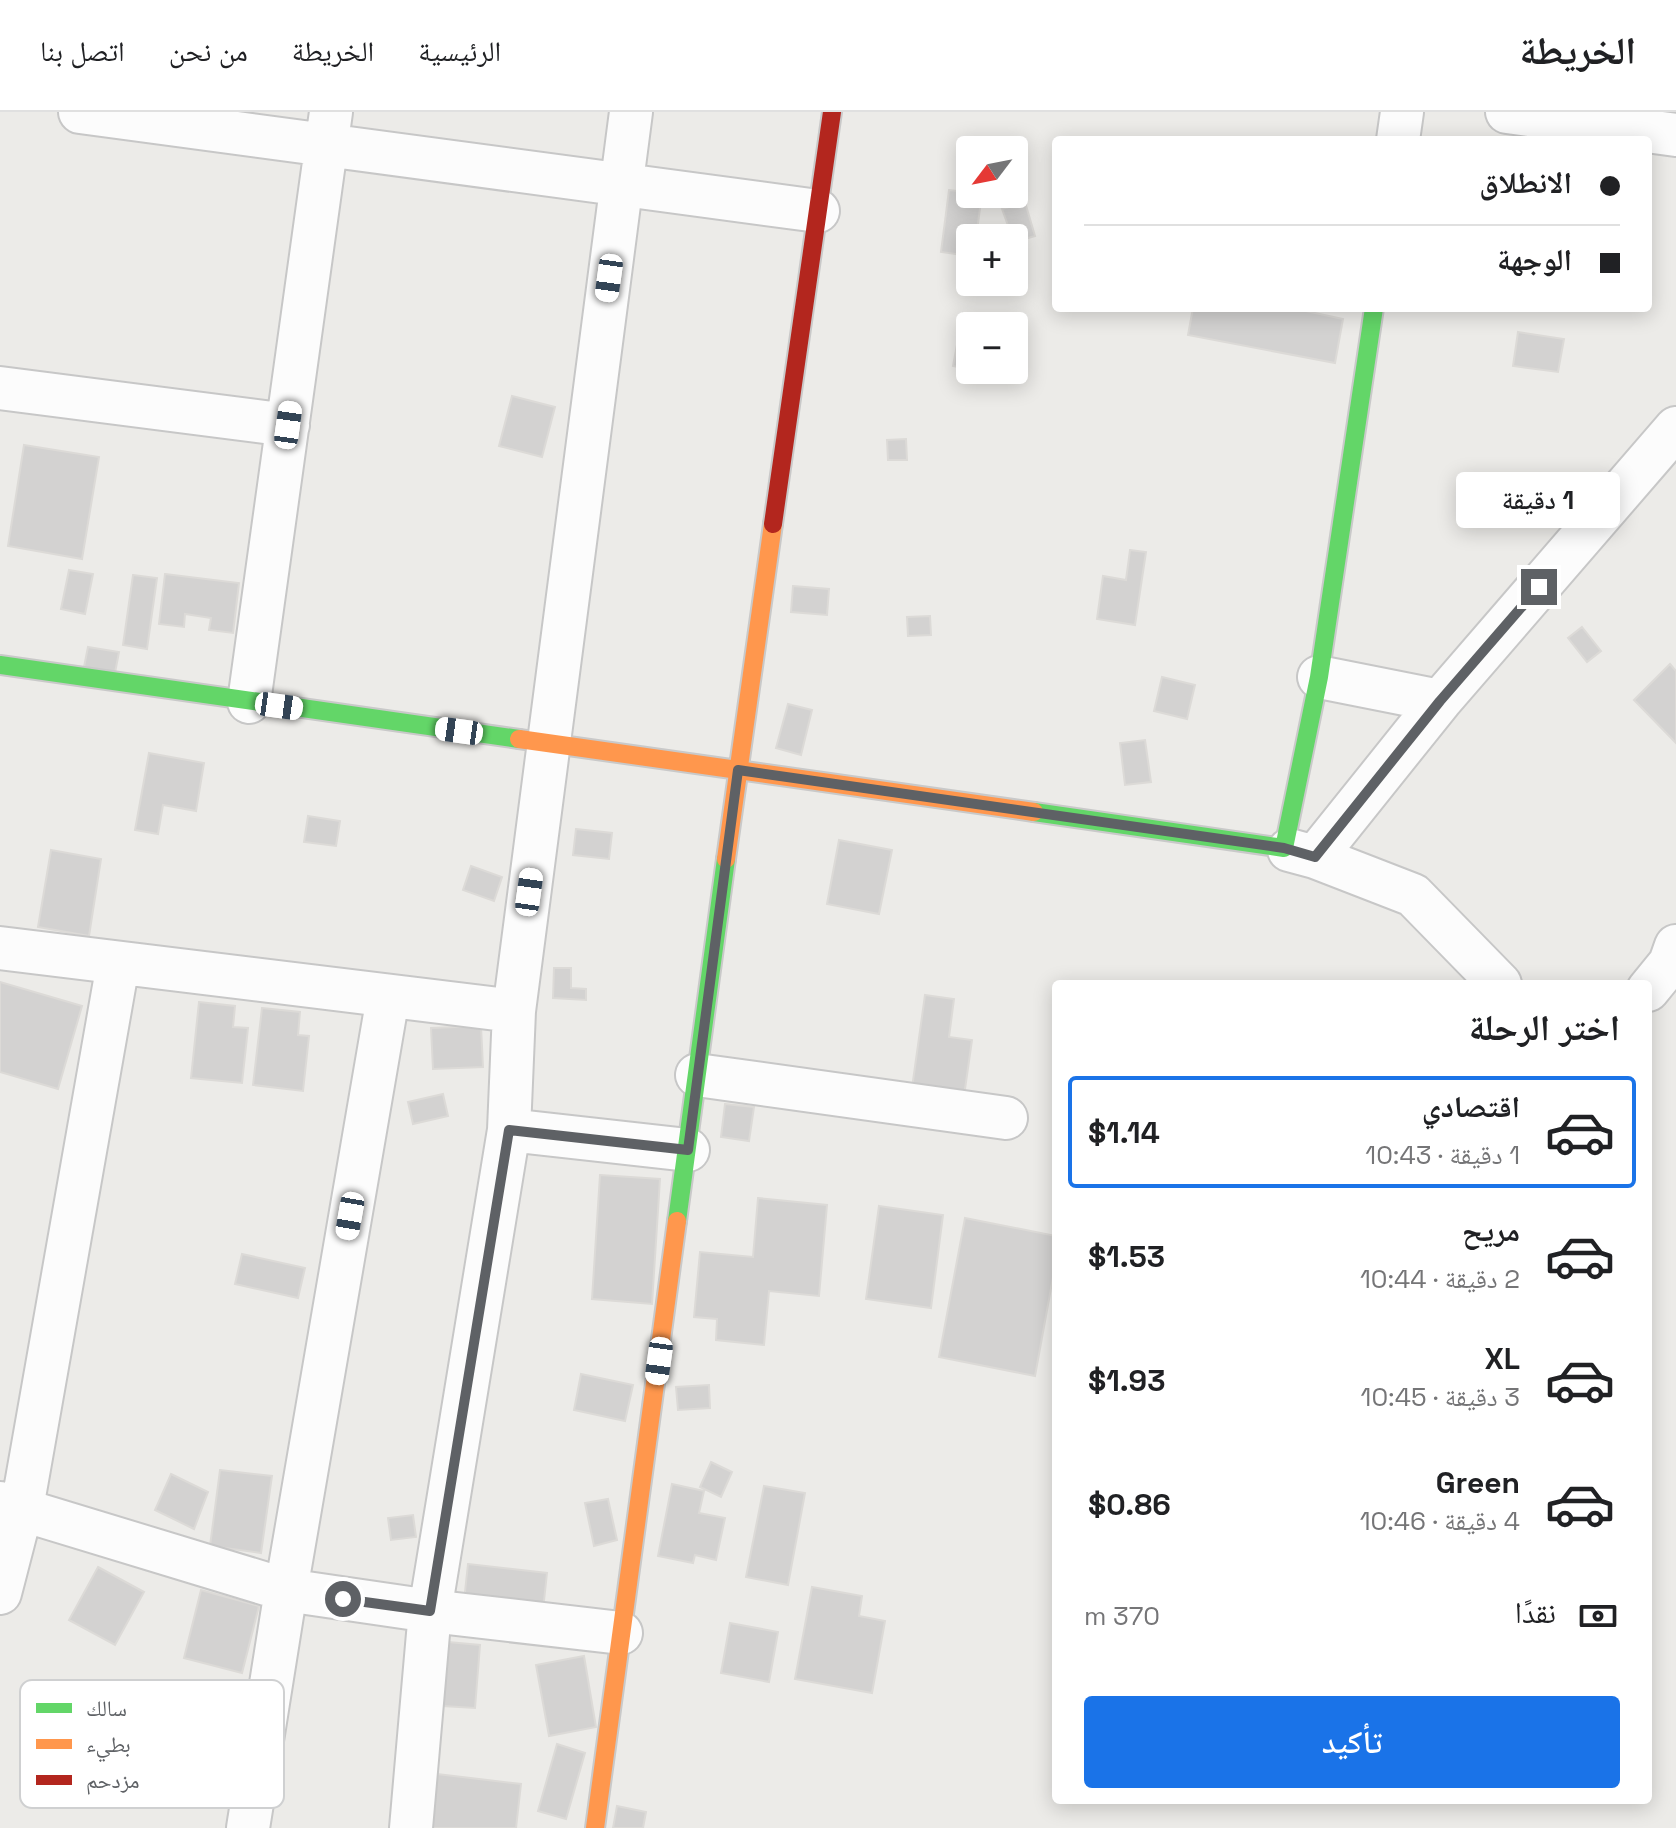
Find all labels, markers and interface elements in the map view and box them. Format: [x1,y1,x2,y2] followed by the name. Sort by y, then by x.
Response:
[1519,27,1636,75] text: الخريطة
[40,33,125,69] text: اتصل بنا
[169,33,248,69] text: من نحن
[292,33,374,69] text: الخريطة
[418,33,501,69] text: الرئيسية
[956,136,1028,208] north arrow
[956,136,1028,384] map controls
[1479,163,1572,202] text: الانطلاق
[956,224,1028,296] button: +
[1497,240,1572,279] text: الوجهة
[594,253,624,303] car
[956,312,1028,384] button: −
[273,400,303,450] car
[1457,471,1621,527] callout: 1 دقيقة
[1502,483,1574,517] text: 1 دقيقة
[1521,569,1557,605] route end
[254,691,304,721] car
[434,716,484,746] car
[514,867,544,917] car
[1469,1005,1620,1051] text: اختر الرحلة
[1422,1087,1520,1126] text: اقتصادي
[1544,1096,1616,1168] icon: car
[1088,1113,1160,1152] text: $1.14
[1365,1138,1520,1172] text: 1 دقيقة · 10:43
[334,1190,366,1242] car
[1462,1211,1520,1250] text: مريح
[1544,1220,1616,1292] icon: car
[1088,1237,1165,1276] text: $1.53
[1360,1262,1520,1296] text: 2 دقيقة · 10:44
[644,1336,674,1386] car
[1484,1339,1520,1378] text: XL
[1544,1344,1616,1416] icon: car
[1088,1361,1165,1400] text: $1.93
[1361,1380,1520,1414] text: 3 دقيقة · 10:45
[1436,1463,1520,1502] text: Green
[1544,1468,1616,1540] icon: car
[1088,1485,1171,1524] text: $0.86
[1360,1504,1520,1538] text: 4 دقيقة · 10:46
[325,1581,361,1617] route start
[1515,1593,1556,1632] text: نقدًا
[1576,1594,1620,1638] icon: cash
[1084,1599,1160,1633] text: 370 m
[20,1680,284,1808] legend
[86,1694,127,1722] text: سالك
[1084,1696,1620,1788] button: تأكيد
[86,1730,131,1762] text: بطيء
[86,1766,140,1795] text: مزدحم

